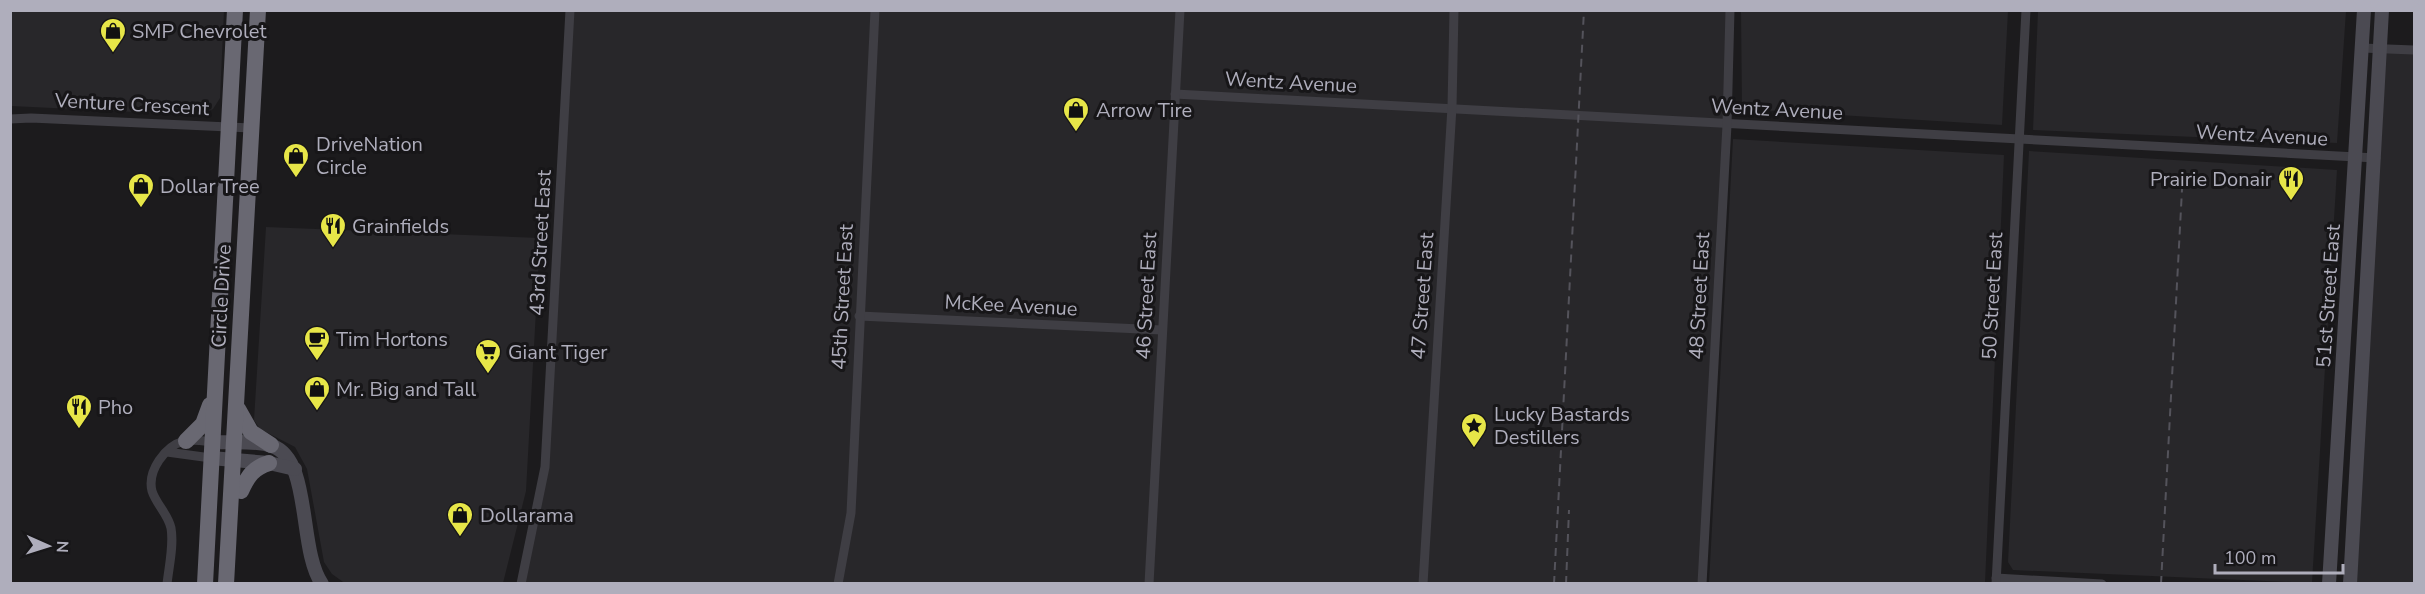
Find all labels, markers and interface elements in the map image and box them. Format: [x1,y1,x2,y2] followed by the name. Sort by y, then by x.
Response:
[98,16,128,54] shop icon: SMP Chevrolet
[132,18,267,45] place label: SMP Chevrolet
[1224,66,1358,99] street label: Wentz Avenue
[53,87,211,122] street label: Venture Crescent
[1710,93,1844,126] street label: Wentz Avenue
[1061,95,1091,133] shop icon: Arrow Tire
[1096,97,1192,124] place label: Arrow Tire
[2195,119,2329,152] street label: Wentz Avenue
[316,131,423,181] place label: DriveNation Circle
[281,141,311,179] shop icon: DriveNation Circle
[2276,164,2306,202] restaurant icon: Prairie Donair
[2150,166,2272,193] place label: Prairie Donair
[523,168,558,317] street label: 43rd Street East
[126,171,156,209] shop icon: Dollar Tree
[160,173,260,200] place label: Dollar Tree
[318,211,348,249] restaurant icon: Grainfields
[352,213,449,240] place label: Grainfields
[2310,222,2347,369] street label: 51st Street East
[825,223,860,371] street label: 45th Street East
[1130,231,1163,360] street label: 46 Street East
[1405,231,1440,361] street label: 47 Street East
[1683,231,1716,360] street label: 48 Street East
[1976,231,2009,360] street label: 50 Street East
[205,244,238,348] street label: Circle Drive
[944,289,1078,322] street label: McKee Avenue
[302,324,332,362] cafe icon: Tim Hortons
[336,326,448,353] place label: Tim Hortons
[473,337,503,375] supermarket icon: Giant Tiger
[508,339,607,366] place label: Giant Tiger
[302,374,332,412] shop icon: Mr. Big and Tall
[336,376,476,403] place label: Mr. Big and Tall
[64,392,94,430] restaurant icon: Pho
[98,394,133,421] place label: Pho
[1494,401,1630,451] place label: Lucky Bastards Destillers
[1459,411,1489,449] place icon: Lucky Bastards Destillers
[445,500,475,538] shop icon: Dollarama
[480,502,574,529] place label: Dollarama
[18,516,78,576] north arrow
[2215,537,2342,575] scale bar
[51,540,73,553] text: N
[2224,546,2276,570] text: 100 m

